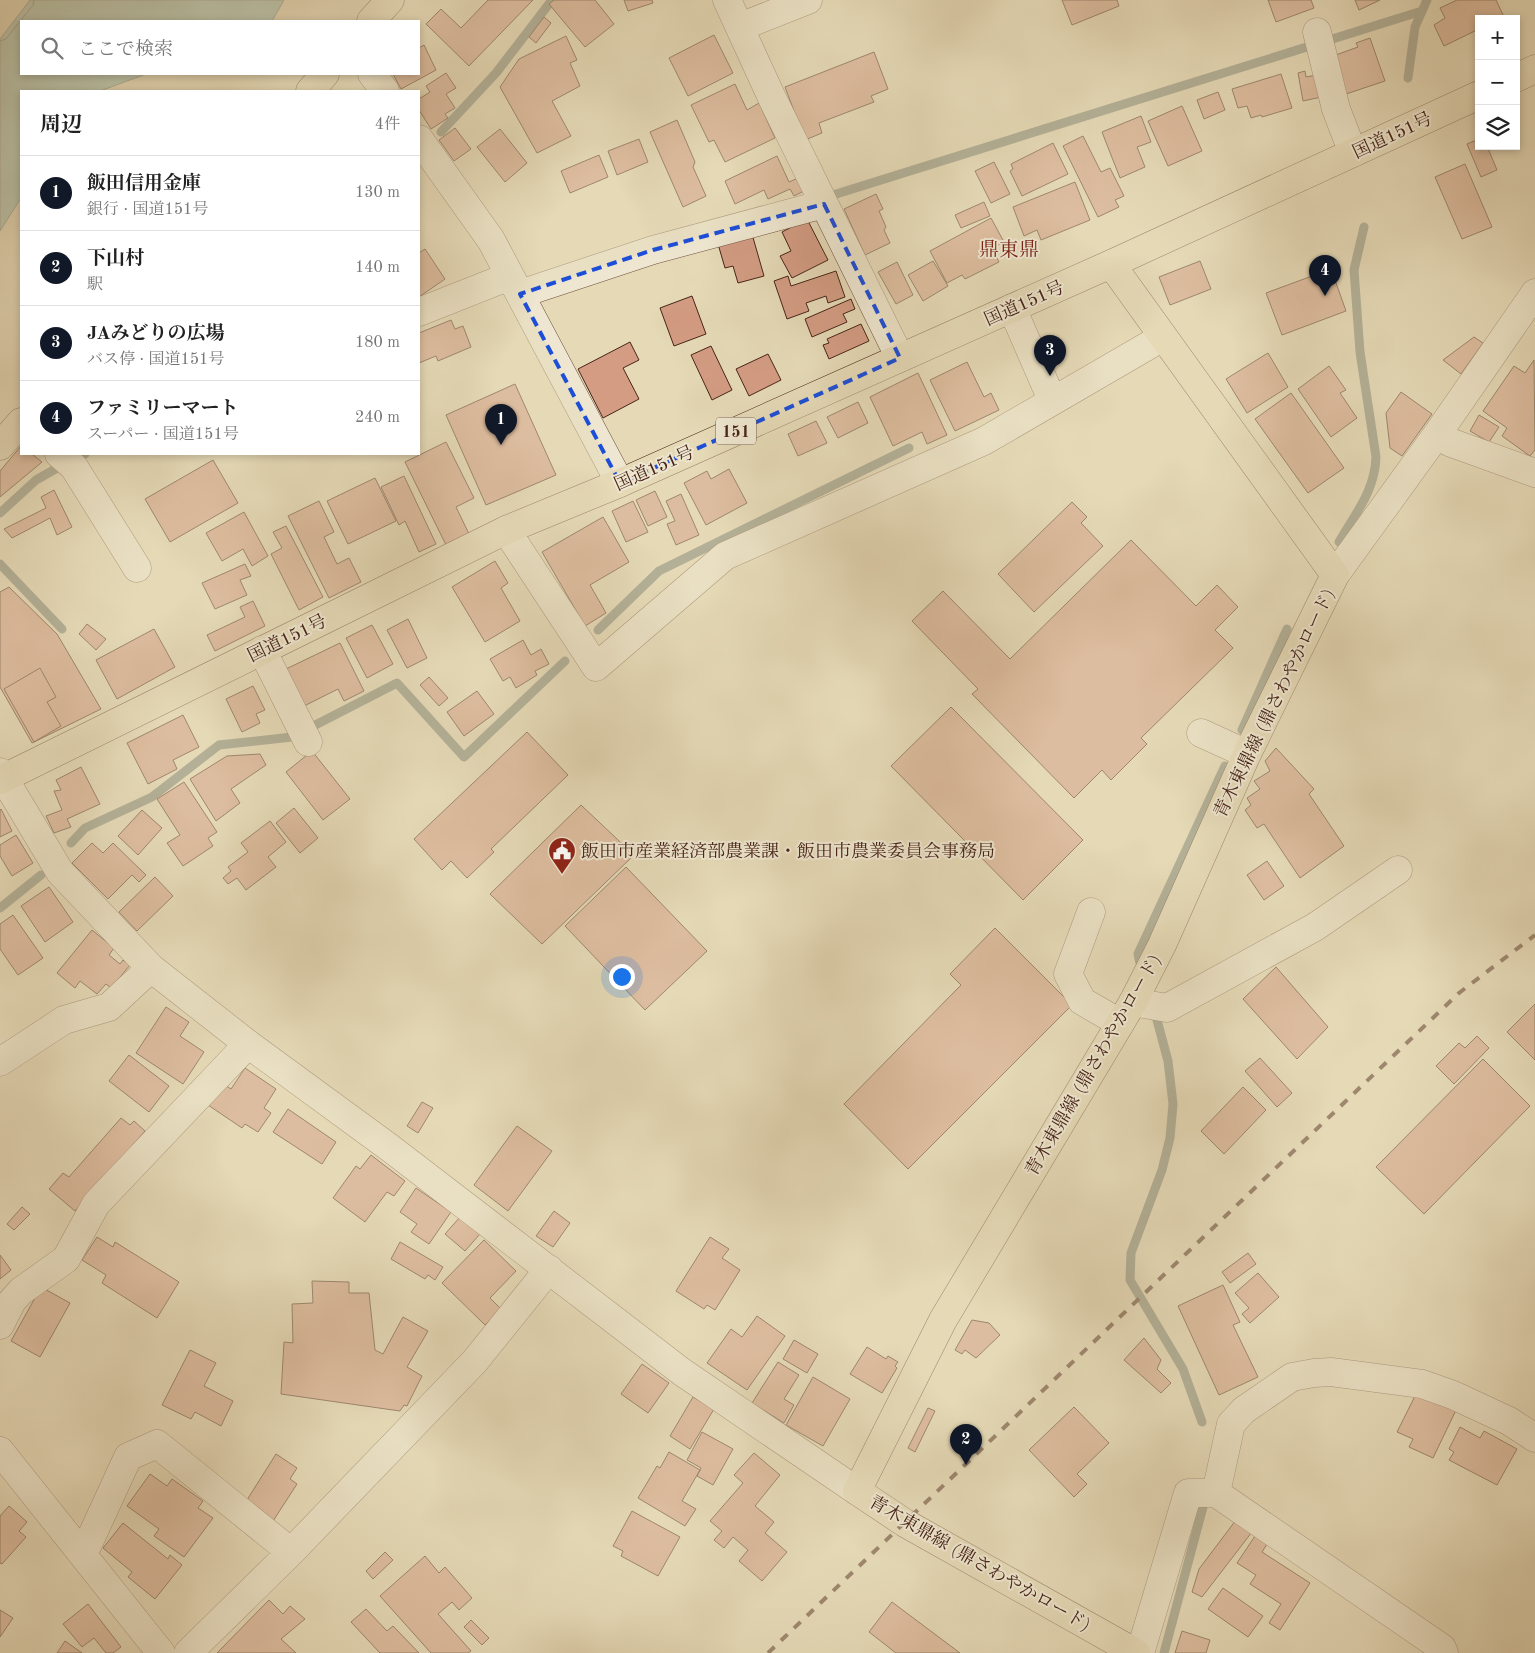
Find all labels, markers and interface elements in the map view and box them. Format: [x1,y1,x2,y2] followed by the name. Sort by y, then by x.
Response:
[1475,15,1520,150] map controls
[1475,15,1520,60] button: +
[20,20,420,75] search box
[38,34,66,62] icon: search
[78,41,173,60] text: ここで検索
[1475,60,1520,105] button: −
[1475,105,1520,150] button: layers
[1349,108,1435,162] street label: 国道151号
[40,115,82,136] text: 周辺
[375,117,400,133] text: 4件
[87,175,201,194] text: 飯田信用金庫
[51,185,61,201] text: 1
[355,185,400,201] text: 130 m
[87,202,208,218] text: 銀行 · 国道151号
[979,239,1039,261] district label: 鼎東鼎
[87,250,144,269] text: 下山村
[1309,255,1341,296] pin: 4
[51,260,61,276] text: 2
[355,260,400,276] text: 140 m
[87,277,103,293] text: 駅
[981,277,1067,329] street label: 国道151号
[87,325,225,344] text: JAみどりの広場
[51,335,61,351] text: 3
[355,335,400,351] text: 180 m
[1034,335,1066,376] pin: 3
[87,352,224,368] text: バス停 · 国道151号
[87,400,239,419] text: ファミリーマート
[485,404,517,445] pin: 1
[51,410,61,426] text: 4
[355,410,400,426] text: 240 m
[716,418,756,444] road number: 151
[87,427,239,443] text: スーパー · 国道151号
[611,442,697,494] street label: 国道151号
[1210,585,1338,821] street label: 青木東鼎線 (鼎さわやかロード)
[244,610,330,666] street label: 国道151号
[547,836,577,875] public building icon: 飯田市産業経済部農業課・飯田市農業委員会事務局
[581,841,995,861] place label: 飯田市産業経済部農業課・飯田市農業委員会事務局
[1021,951,1165,1179] street label: 青木東鼎線 (鼎さわやかロード)
[609,964,635,990] your location
[950,1424,982,1465] pin: 2
[866,1491,1094,1635] street label: 青木東鼎線 (鼎さわやかロード)

